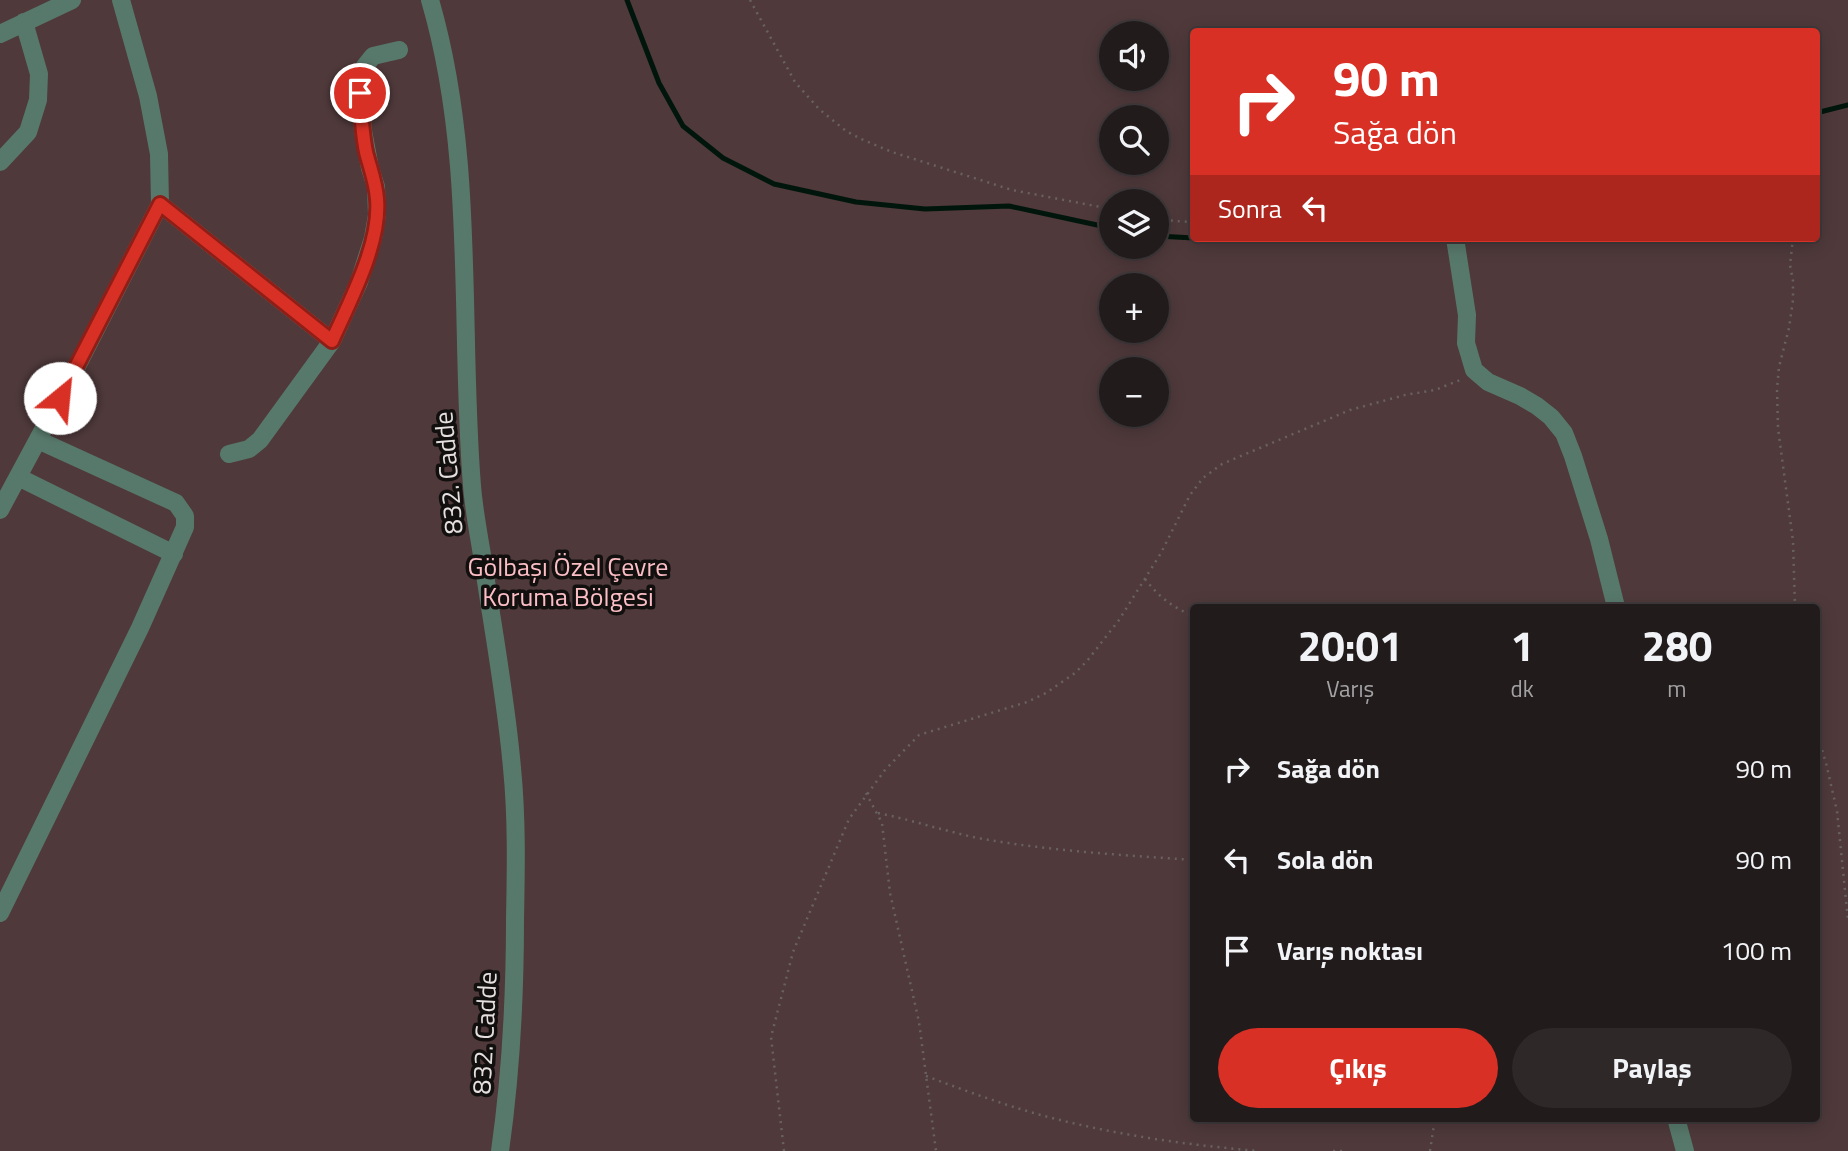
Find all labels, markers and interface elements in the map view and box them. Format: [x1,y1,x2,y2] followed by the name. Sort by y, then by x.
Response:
[1099,21,1169,427] map controls
[1099,21,1169,91] button: sound
[1333,40,1440,115] text: 90 m
[1218,56,1309,147] icon: right
[330,63,390,123] pin
[341,74,379,112] icon: arrive
[1099,105,1169,175] button: search
[1333,108,1457,156] text: Sağa dön
[1099,189,1169,259] button: layers
[1218,189,1282,228] text: Sonra
[1296,189,1334,227] icon: left
[1099,273,1169,343] button: +
[1099,357,1169,427] button: −
[23,361,97,435] position arrow
[423,410,473,536] street label: 832. Cadde
[468,547,668,616] park label: Gölbaşı Özel Çevre Koruma Bölgesi
[1298,613,1403,677] text: 20:01
[1510,613,1534,677] text: 1
[1642,613,1712,677] text: 280
[1326,671,1374,706] text: Varış
[1511,671,1534,706] text: dk
[1667,671,1687,706] text: m
[1277,749,1380,788] text: Sağa dön
[1735,749,1792,788] text: 90 m
[1218,750,1256,788] icon: right
[1277,840,1374,879] text: Sola dön
[1735,840,1792,879] text: 90 m
[1218,841,1256,879] icon: left
[1277,931,1423,970] text: Varış noktası
[1721,931,1792,970] text: 100 m
[1218,932,1256,970] icon: arrive
[461,971,507,1095] street label: 832. Cadde
[1218,1028,1498,1108] button: Çıkış
[1512,1028,1792,1108] button: Paylaş

